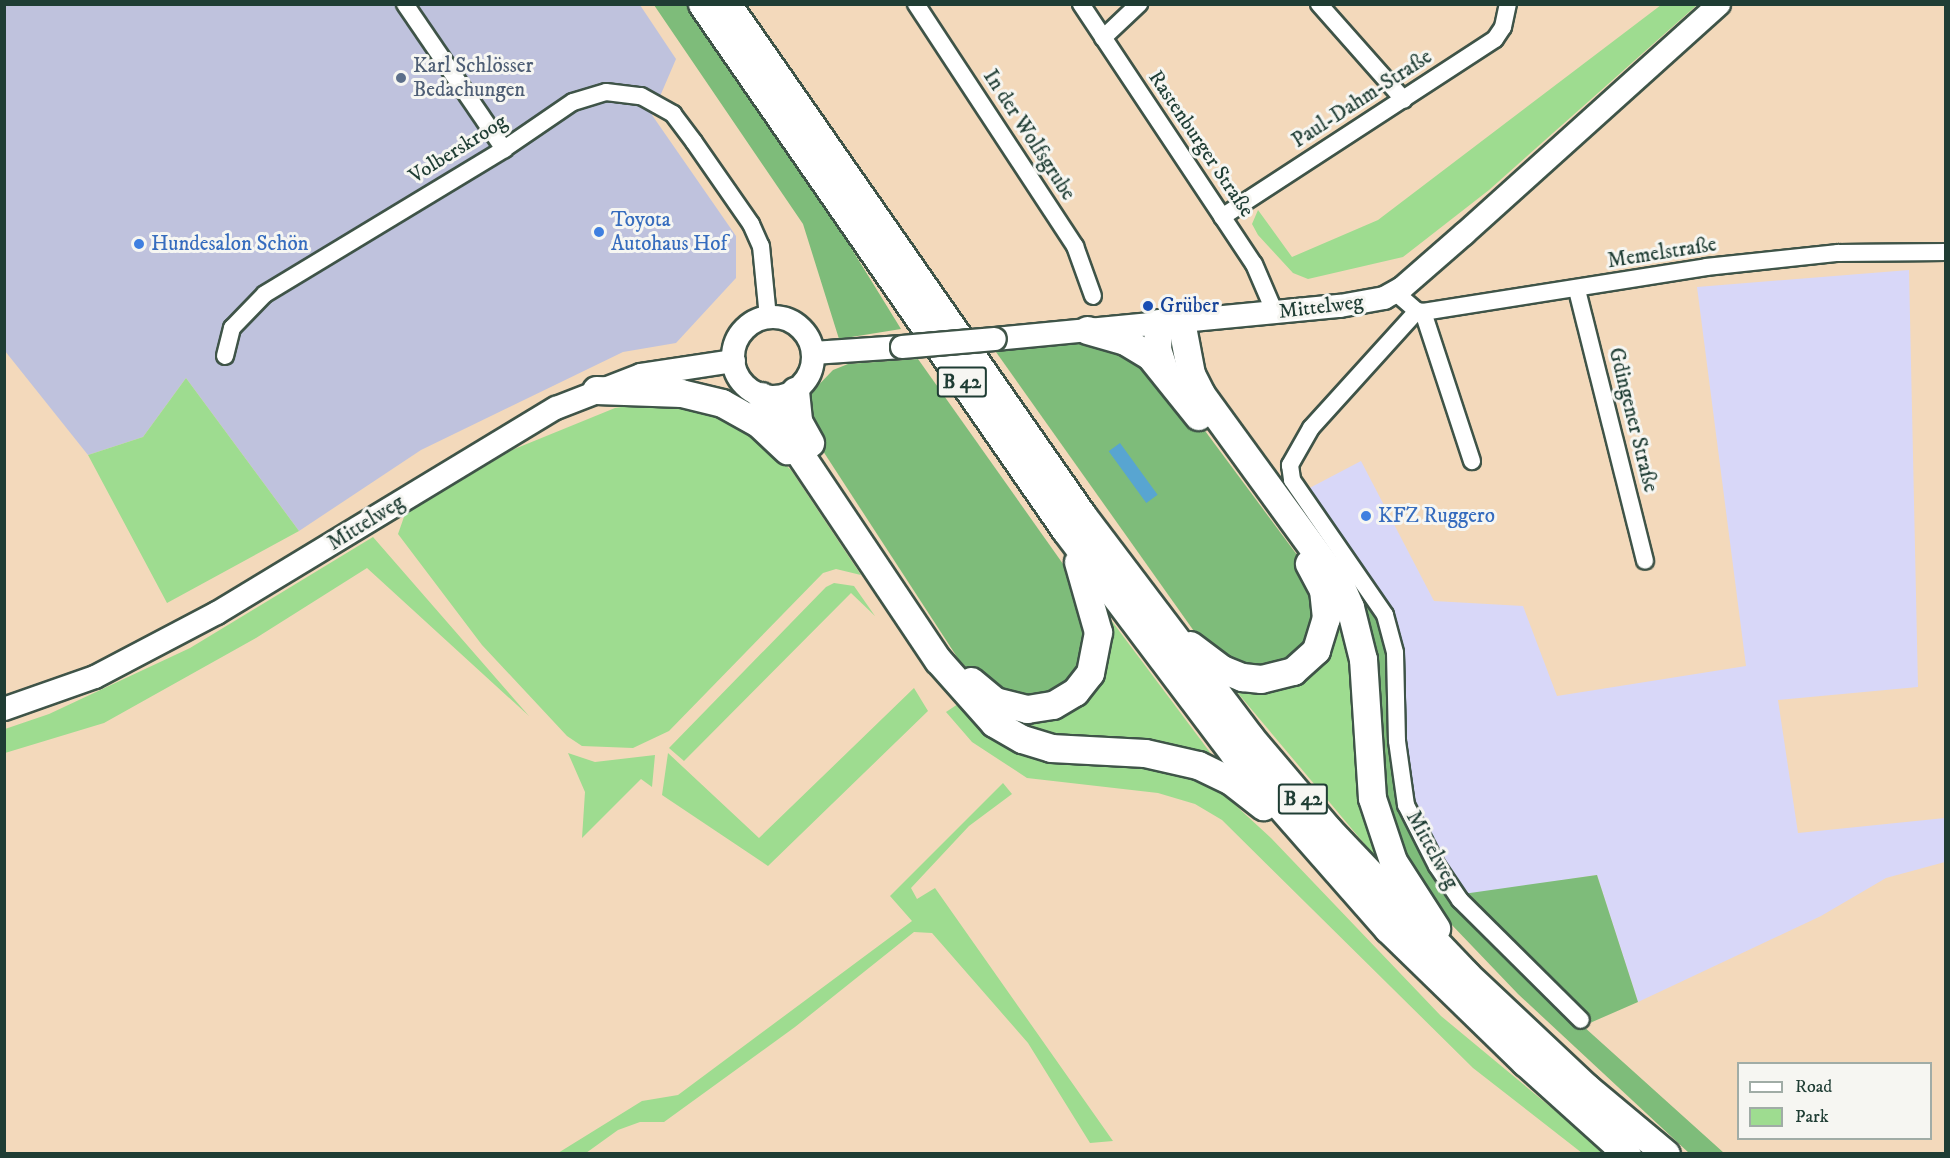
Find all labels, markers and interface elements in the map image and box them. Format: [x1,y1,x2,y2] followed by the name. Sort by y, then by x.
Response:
[1287,44,1437,154] street label: Paul-Dahm-Straße
[413,53,533,103] place label: Karl Schlösser Bedachungen
[977,65,1081,205] street label: In der Wolfsgrube
[1143,66,1259,222] street label: Rastenburger Straße
[394,71,408,85] marker: Karl Schlösser Bedachungen
[404,109,512,189] street label: Volberskroog
[611,207,727,257] place label: Toyota Autohaus Hof
[592,225,606,239] marker: Toyota Autohaus Hof
[151,231,309,257] place label: Hundesalon Schön
[1606,232,1718,274] street label: Memelstraße
[132,237,146,251] marker: Hundesalon Schön
[1277,289,1365,325] street label: Mittelweg
[1160,293,1219,319] place label: Grüber
[1141,299,1155,313] marker: Grüber
[1603,345,1663,495] street label: Gdingener Straße
[936,365,988,399] road number: B 42
[323,490,409,556] street label: Mittelweg
[1378,503,1495,529] place label: KFZ Ruggero
[1359,509,1373,523] marker: KFZ Ruggero
[1278,782,1328,816] road number: B 42
[1400,807,1464,893] street label: Mittelweg
[1737,1062,1932,1140] legend
[1795,1076,1832,1098] text: Road
[1795,1106,1829,1128] text: Park

